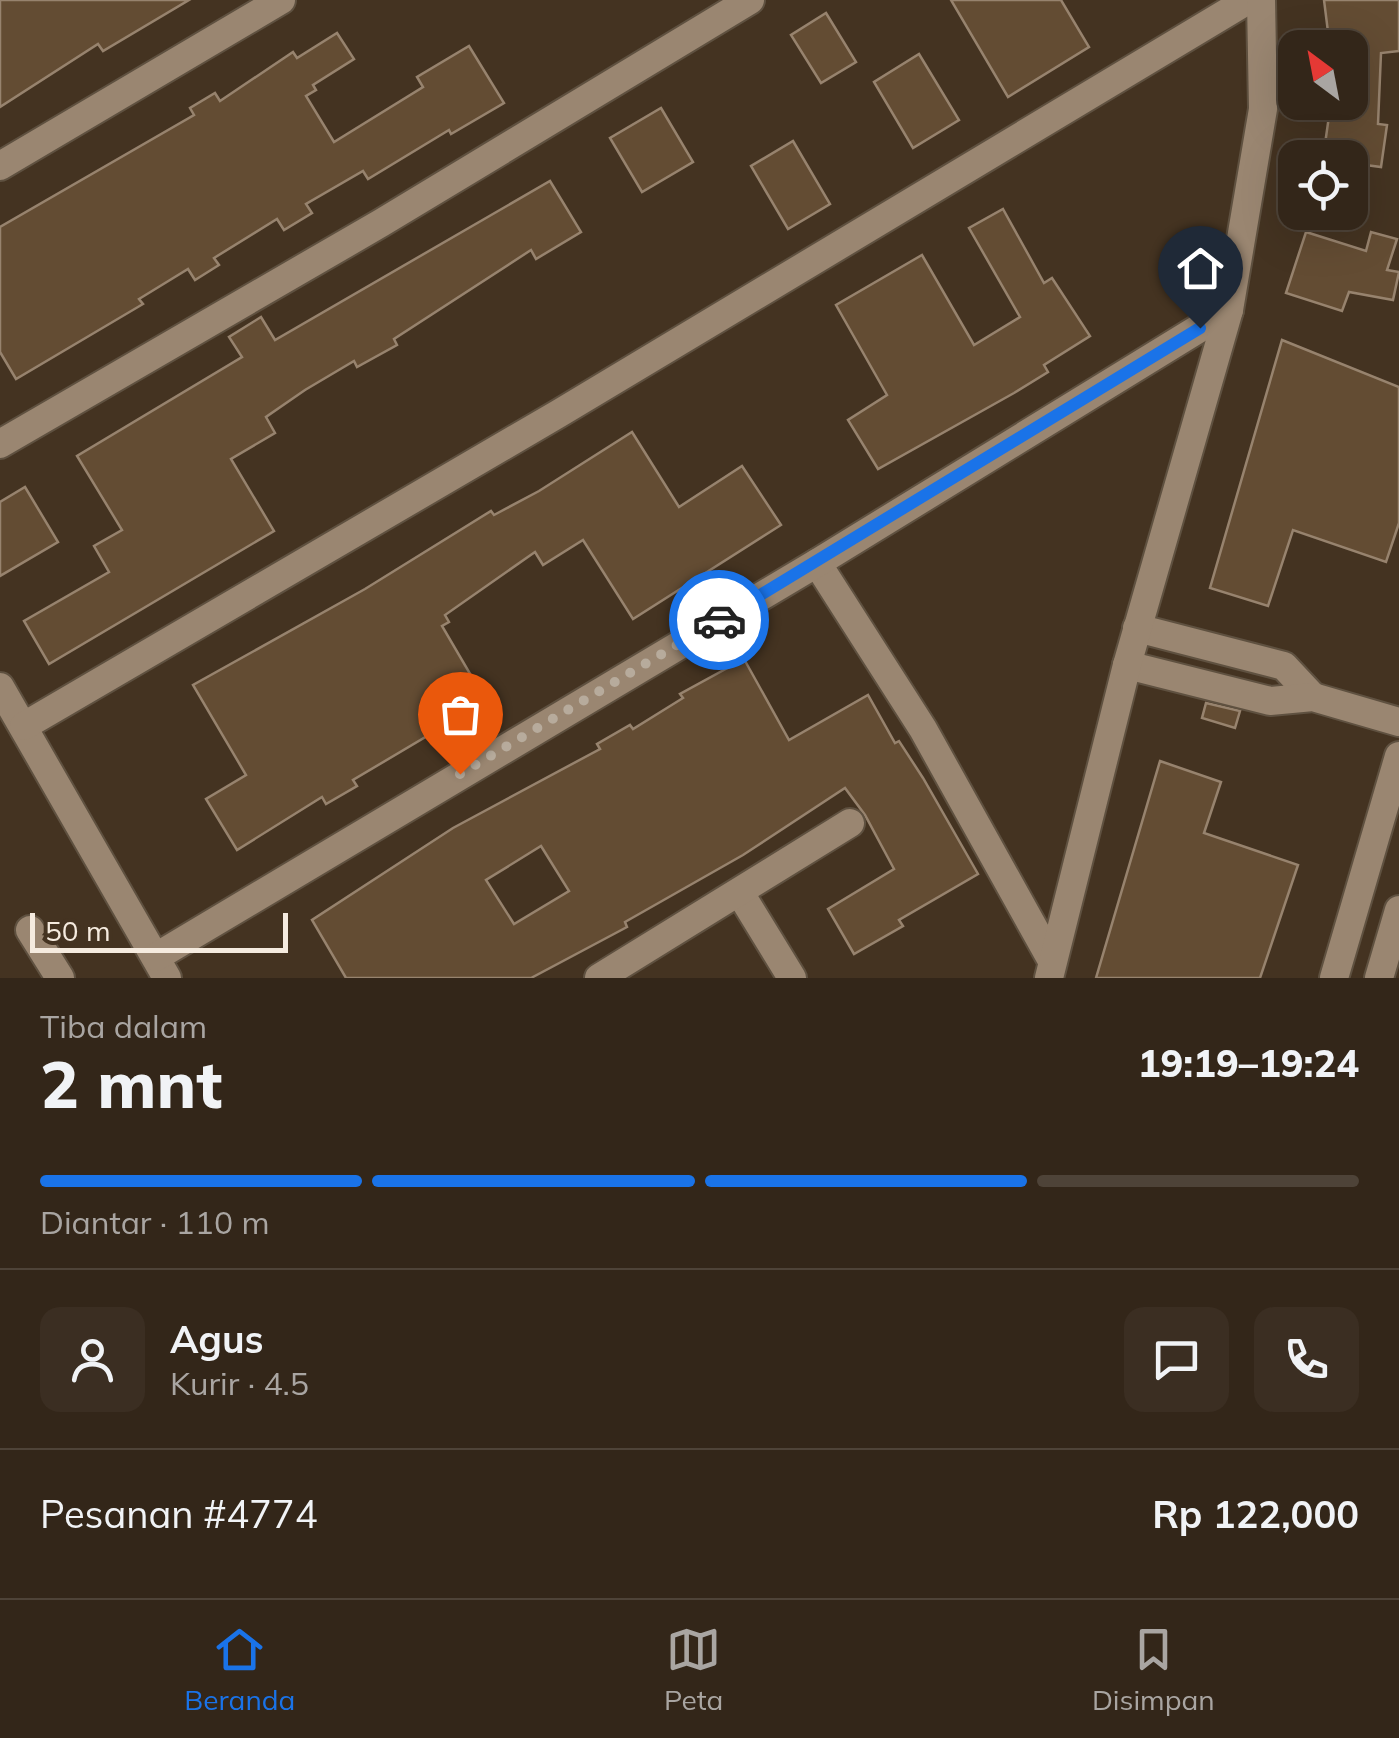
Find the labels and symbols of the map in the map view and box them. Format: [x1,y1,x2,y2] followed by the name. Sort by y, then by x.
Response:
[1278,30,1368,120] north arrow
[1158,226,1243,329] pin
[669,570,769,670] courier
[418,672,503,775] pin
[30,908,288,953] scale bar

